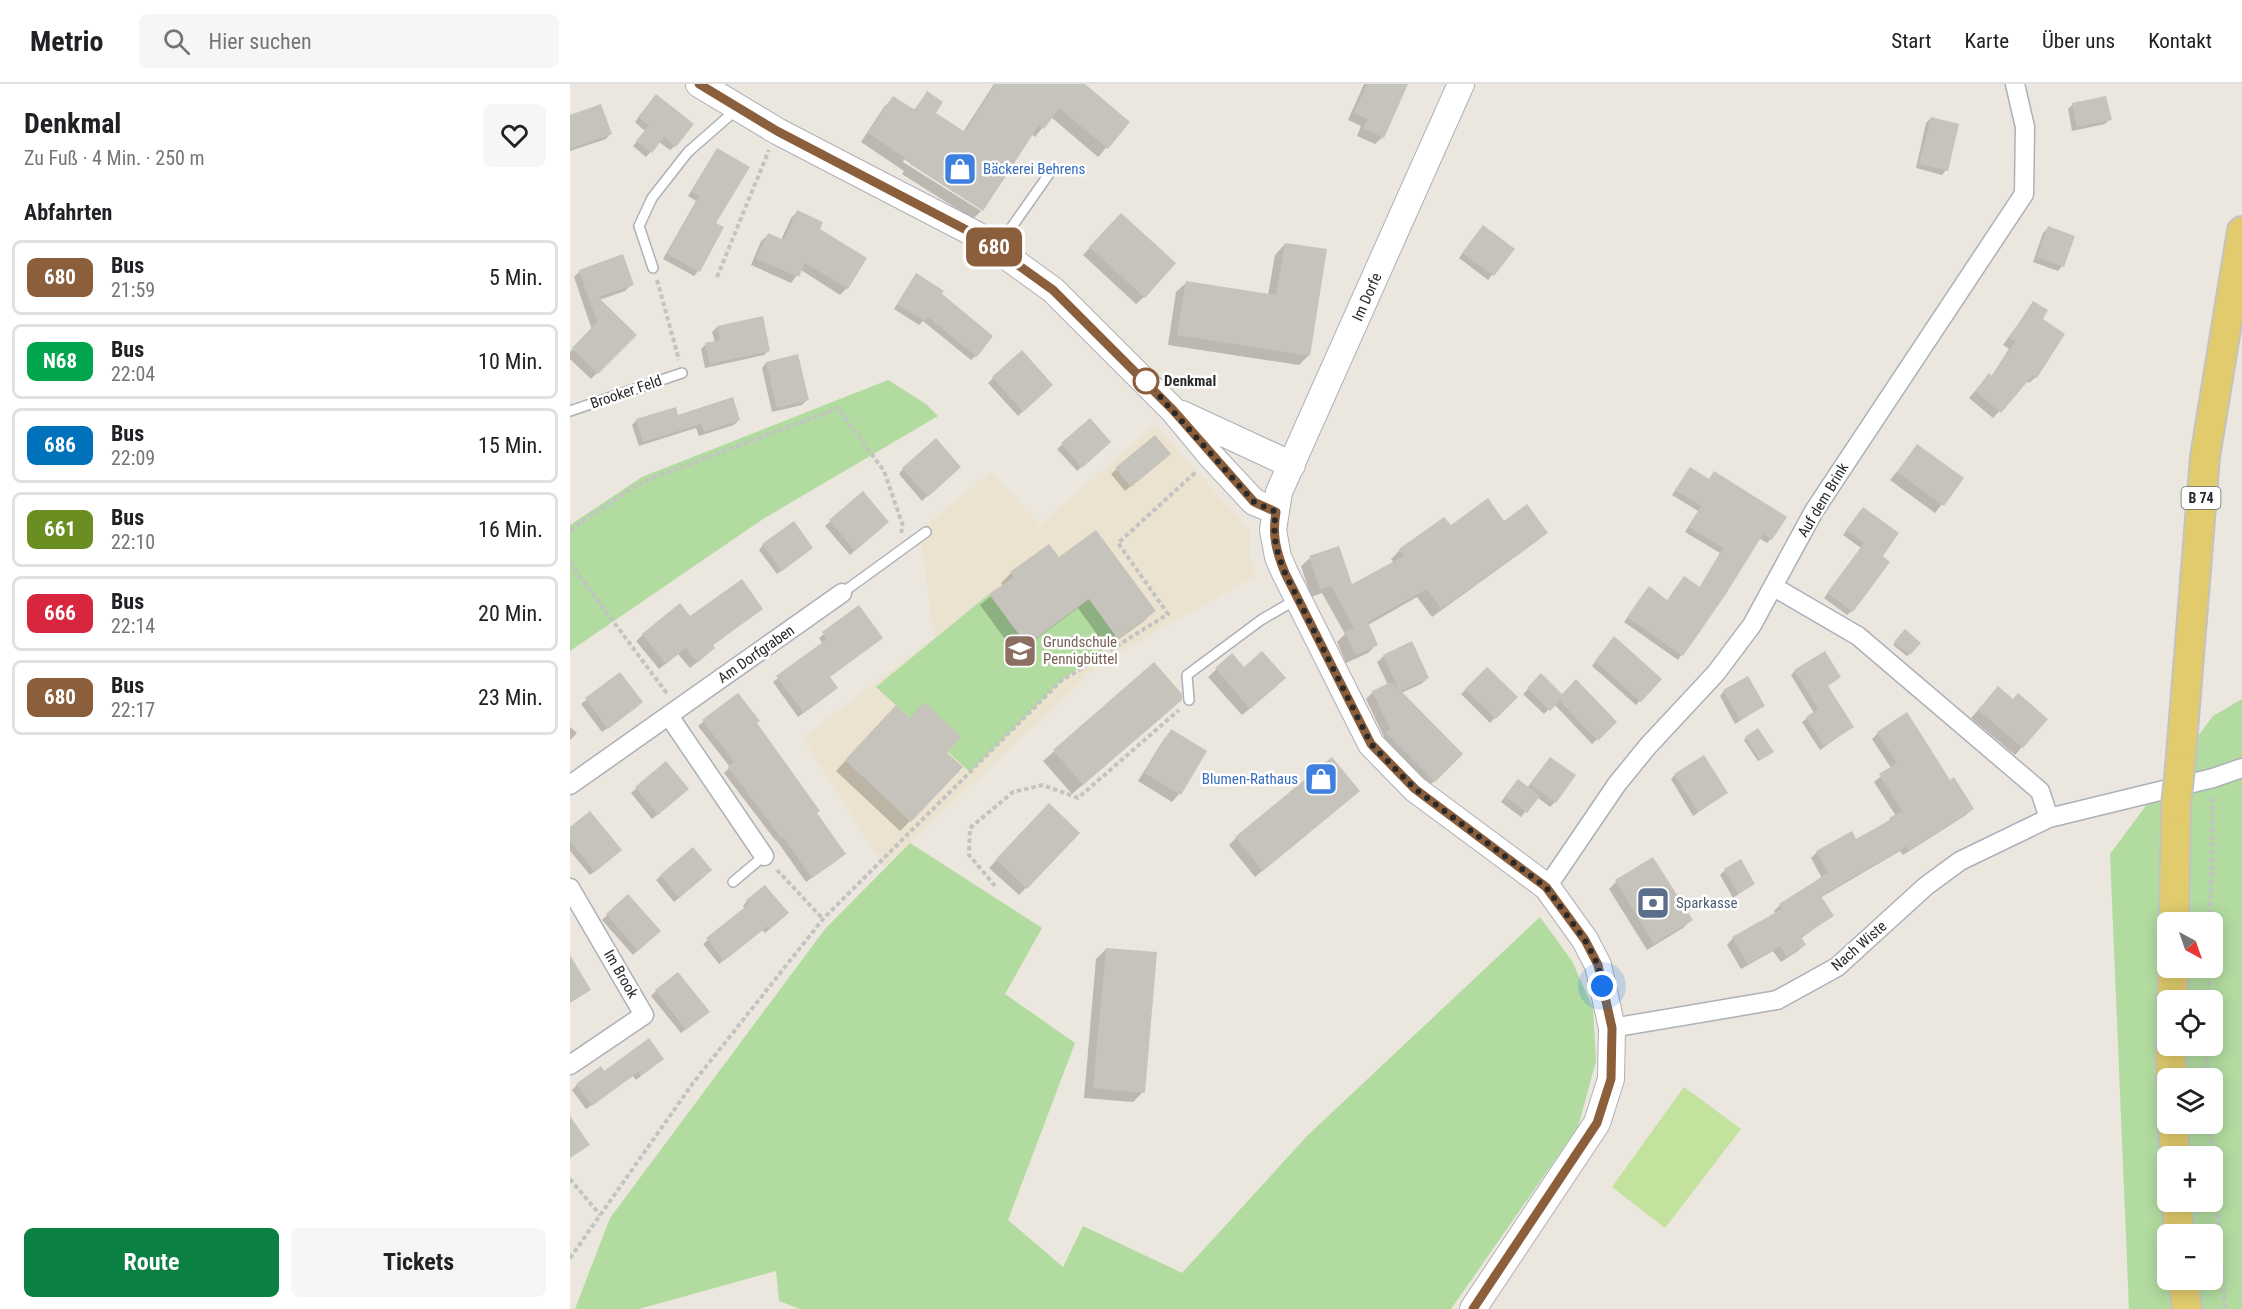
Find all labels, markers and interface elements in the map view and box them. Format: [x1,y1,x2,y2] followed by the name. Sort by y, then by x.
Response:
[139,14,559,68] search box
[30,25,103,58] text: Metrio
[160,25,193,58] icon: search
[208,29,312,54] text: Hier suchen
[1891,29,1932,53] text: Start
[1965,29,2009,53] text: Karte
[2042,29,2115,53] text: Über uns
[2148,29,2212,53] text: Kontakt
[483,104,546,167] button: heart
[24,107,121,140] text: Denkmal
[24,146,205,170] text: Zu Fuß · 4 Min. · 250 m
[942,151,978,187] shop icon: Bäckerei Behrens
[983,160,1085,178] place label: Bäckerei Behrens
[24,200,112,225] text: Abfahrten
[960,228,1028,266] line badge: 680
[978,235,1010,259] text: 680
[111,253,144,278] text: Bus
[44,265,76,289] text: 680
[489,265,543,290] text: 5 Min.
[1348,270,1386,324] street label: Im Dorfe
[111,278,155,302] text: 21:59
[111,337,144,362] text: Bus
[43,349,77,373] text: N68
[478,349,543,374] text: 10 Min.
[111,362,155,386] text: 22:04
[1133,368,1159,394] marker: Denkmal
[588,371,664,413] street label: Brooker Feld
[1164,372,1216,390] place label: Denkmal
[111,421,144,446] text: Bus
[44,433,76,457] text: 686
[478,433,543,458] text: 15 Min.
[111,446,155,470] text: 22:09
[1794,459,1852,540] street label: Auf dem Brink
[2182,487,2220,509] road number: B 74
[111,505,144,530] text: Bus
[44,517,76,541] text: 661
[478,517,543,542] text: 16 Min.
[111,530,155,554] text: 22:10
[111,589,144,614] text: Bus
[44,601,76,625] text: 666
[478,601,543,626] text: 20 Min.
[111,614,155,638] text: 22:14
[714,621,798,687] street label: Am Dorfgraben
[1002,633,1038,669] school or university icon: Grundschule Pennigbüttel
[1043,633,1118,668] place label: Grundschule Pennigbüttel
[111,673,144,698] text: Bus
[44,685,76,709] text: 680
[478,685,543,710] text: 23 Min.
[111,698,155,722] text: 22:17
[1303,761,1339,797] shop icon: Blumen-Rathaus
[1202,770,1298,788] place label: Blumen-Rathaus
[1635,885,1671,921] bank icon: Sparkasse
[1676,894,1738,912] place label: Sparkasse
[2157,912,2223,978] north arrow
[2157,912,2223,1290] map controls
[1828,917,1890,975] street label: Nach Wiste
[600,947,642,1002] street label: Im Brook
[1587,971,1617,1001] your location
[2157,990,2223,1056] button: locate
[2157,1068,2223,1134] button: layers
[2157,1146,2223,1212] button: +
[2157,1224,2223,1290] button: −
[24,1228,279,1297] button: Route
[291,1228,546,1297] button: Tickets

